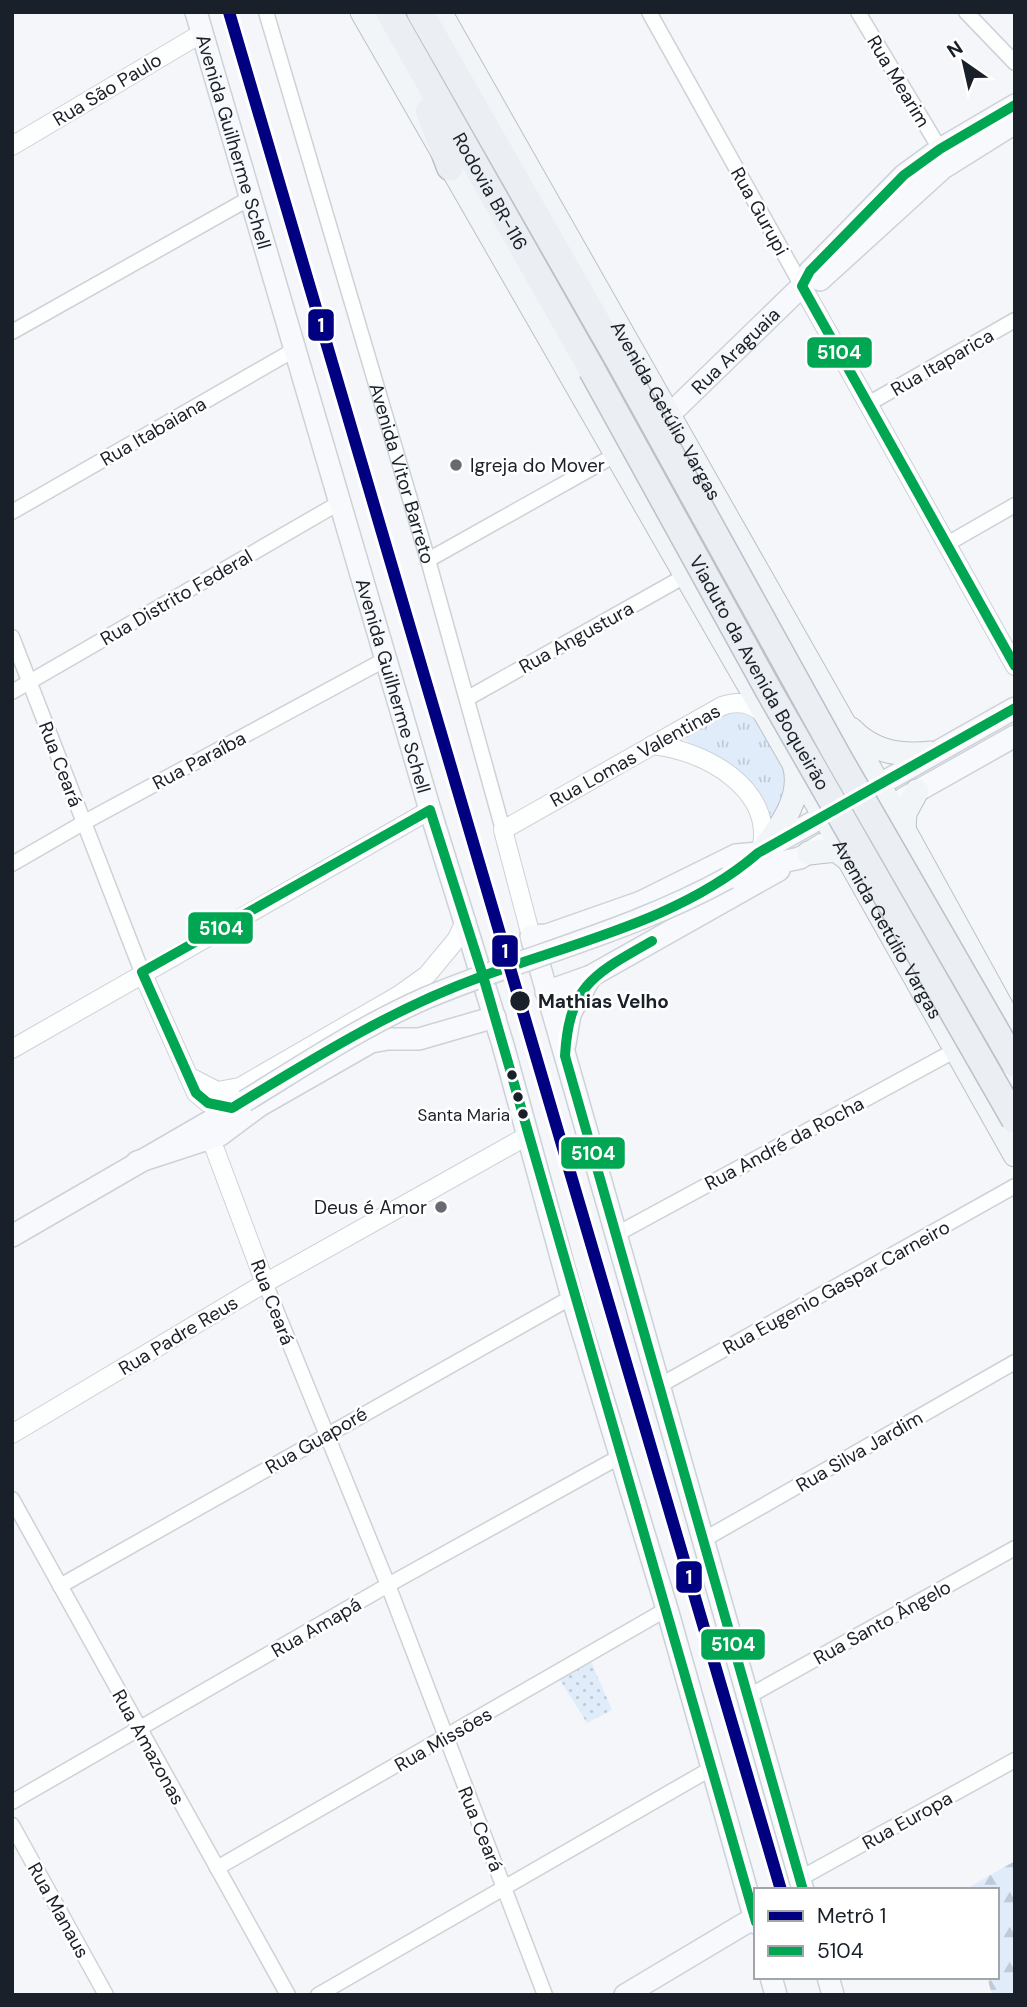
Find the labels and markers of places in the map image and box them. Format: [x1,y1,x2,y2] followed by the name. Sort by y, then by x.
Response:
[470,453,605,478] place label: Igreja do Mover
[448,457,464,473] marker: Igreja do Mover
[508,989,532,1013] marker: Mathias Velho
[538,989,669,1014] place label: Mathias Velho
[505,1068,519,1082] unlabelled marker
[511,1090,525,1104] unlabelled marker
[418,1104,510,1126] place label: Santa Maria
[516,1107,530,1121] marker: Santa Maria
[314,1195,427,1220] place label: Deus é Amor
[433,1199,449,1215] marker: Deus é Amor

